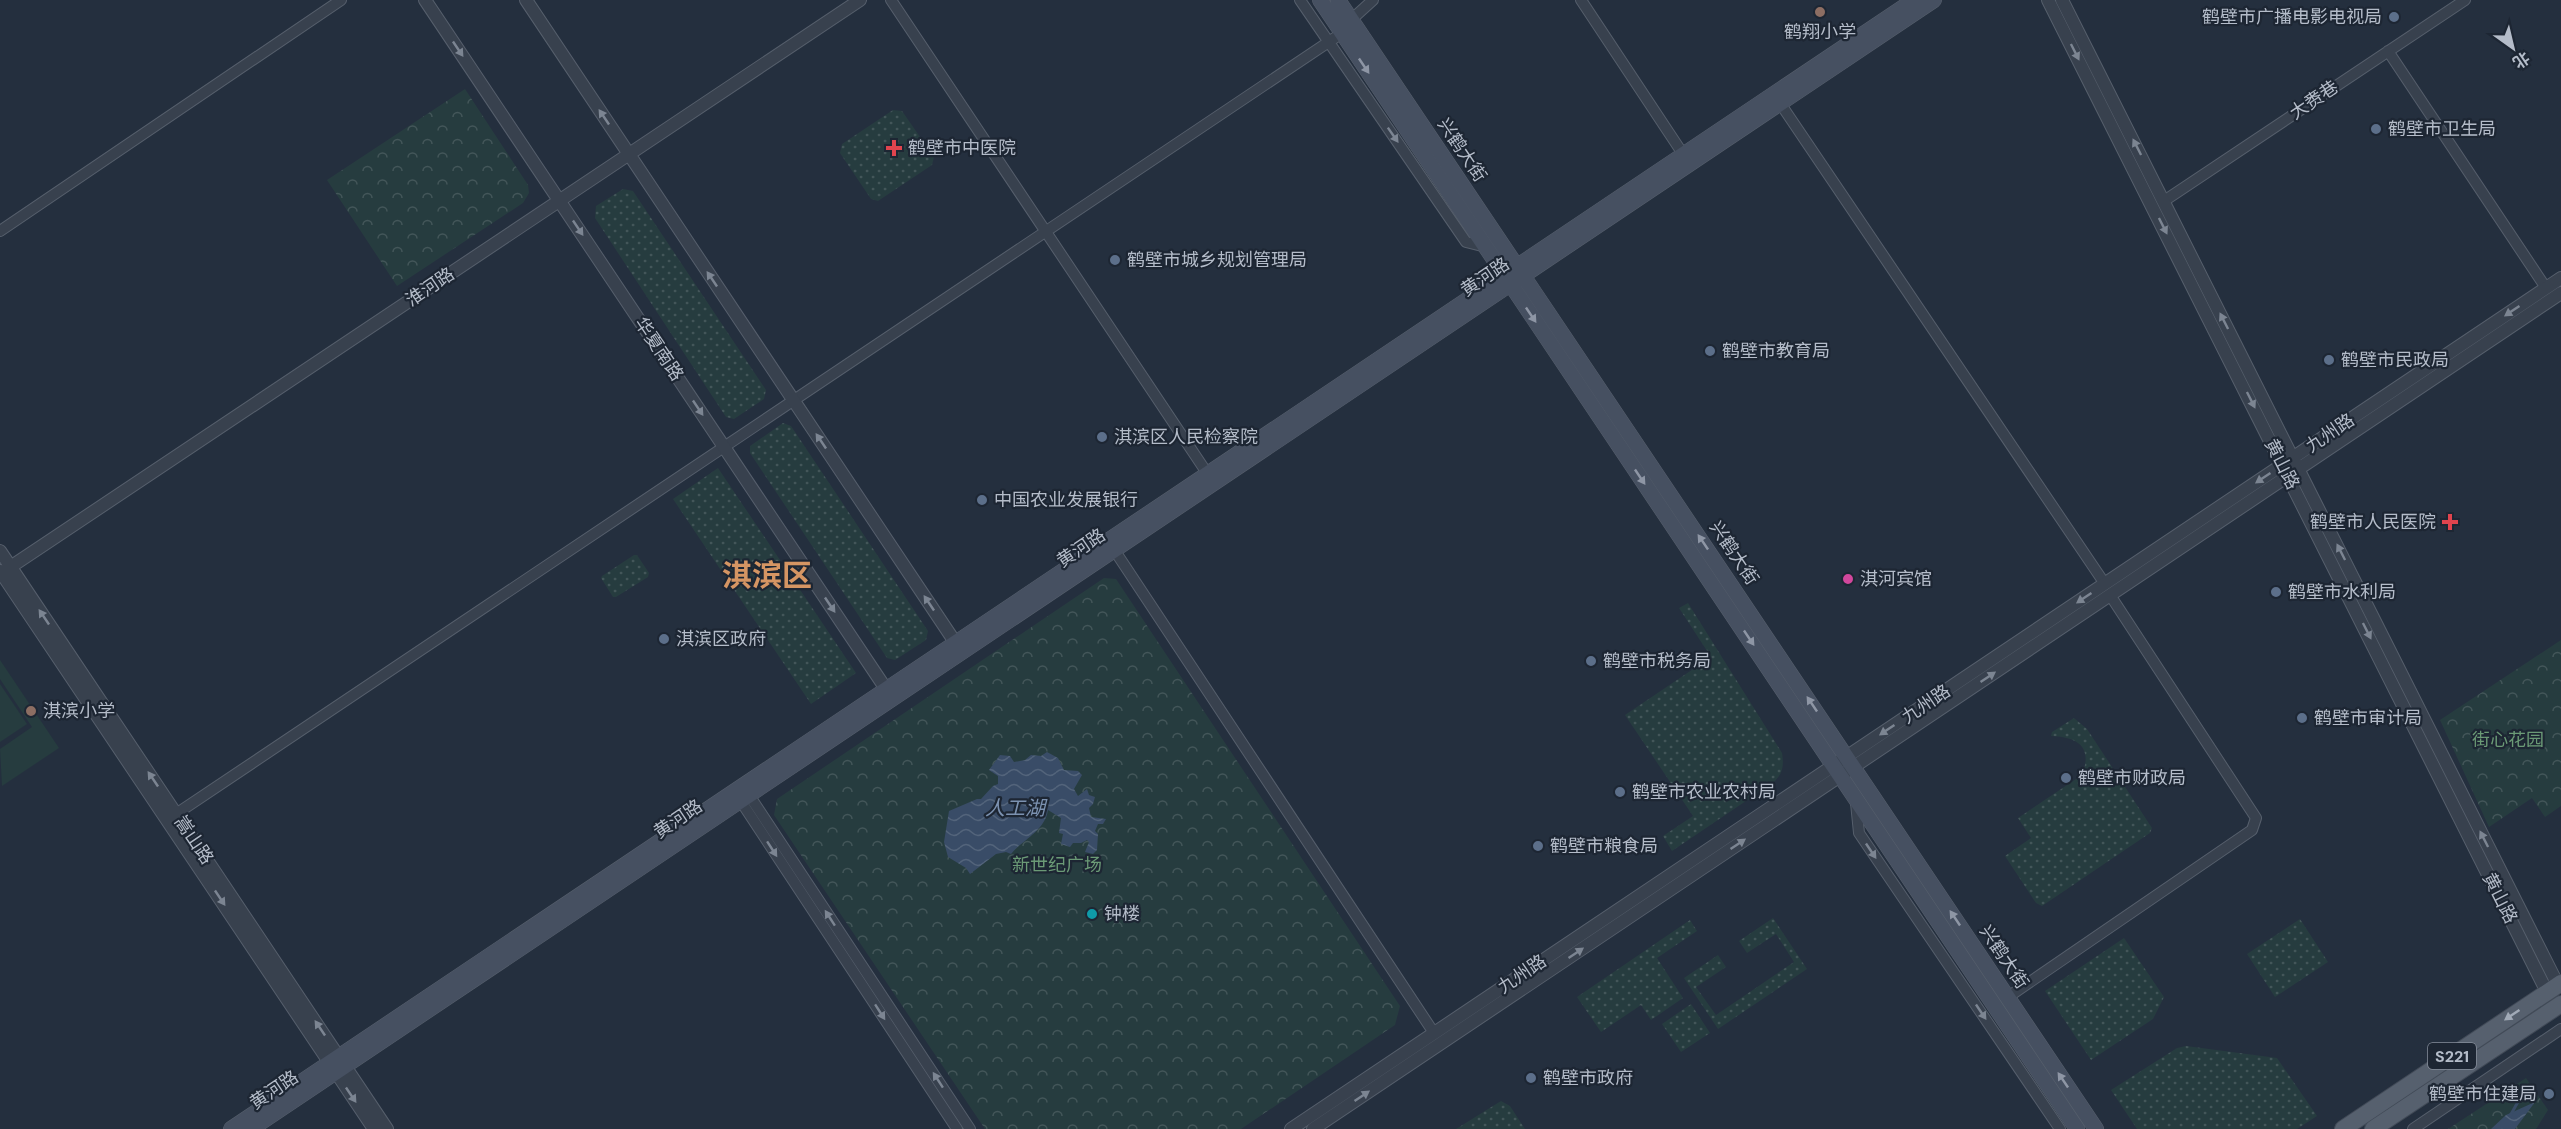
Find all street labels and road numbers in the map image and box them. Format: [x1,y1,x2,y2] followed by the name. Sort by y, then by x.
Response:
[2285,75,2343,125] street label: 大赉巷
[1432,113,1492,187] street label: 兴鹤大街
[1456,252,1514,302] street label: 黄河路
[401,262,459,312] street label: 淮河路
[629,312,689,386] street label: 华夏南路
[2301,408,2359,458] street label: 九州路
[2259,434,2305,494] street label: 黄山路
[1704,516,1764,590] street label: 兴鹤大街
[1052,523,1110,573] street label: 黄河路
[1897,679,1955,729] street label: 九州路
[649,794,707,844] street label: 黄河路
[169,811,219,869] street label: 嵩山路
[2477,868,2523,928] street label: 黄山路
[1974,920,2034,994] street label: 兴鹤大街
[1493,949,1551,999] street label: 九州路
[2428,1043,2476,1069] road number: S221
[245,1065,303,1115] street label: 黄河路

